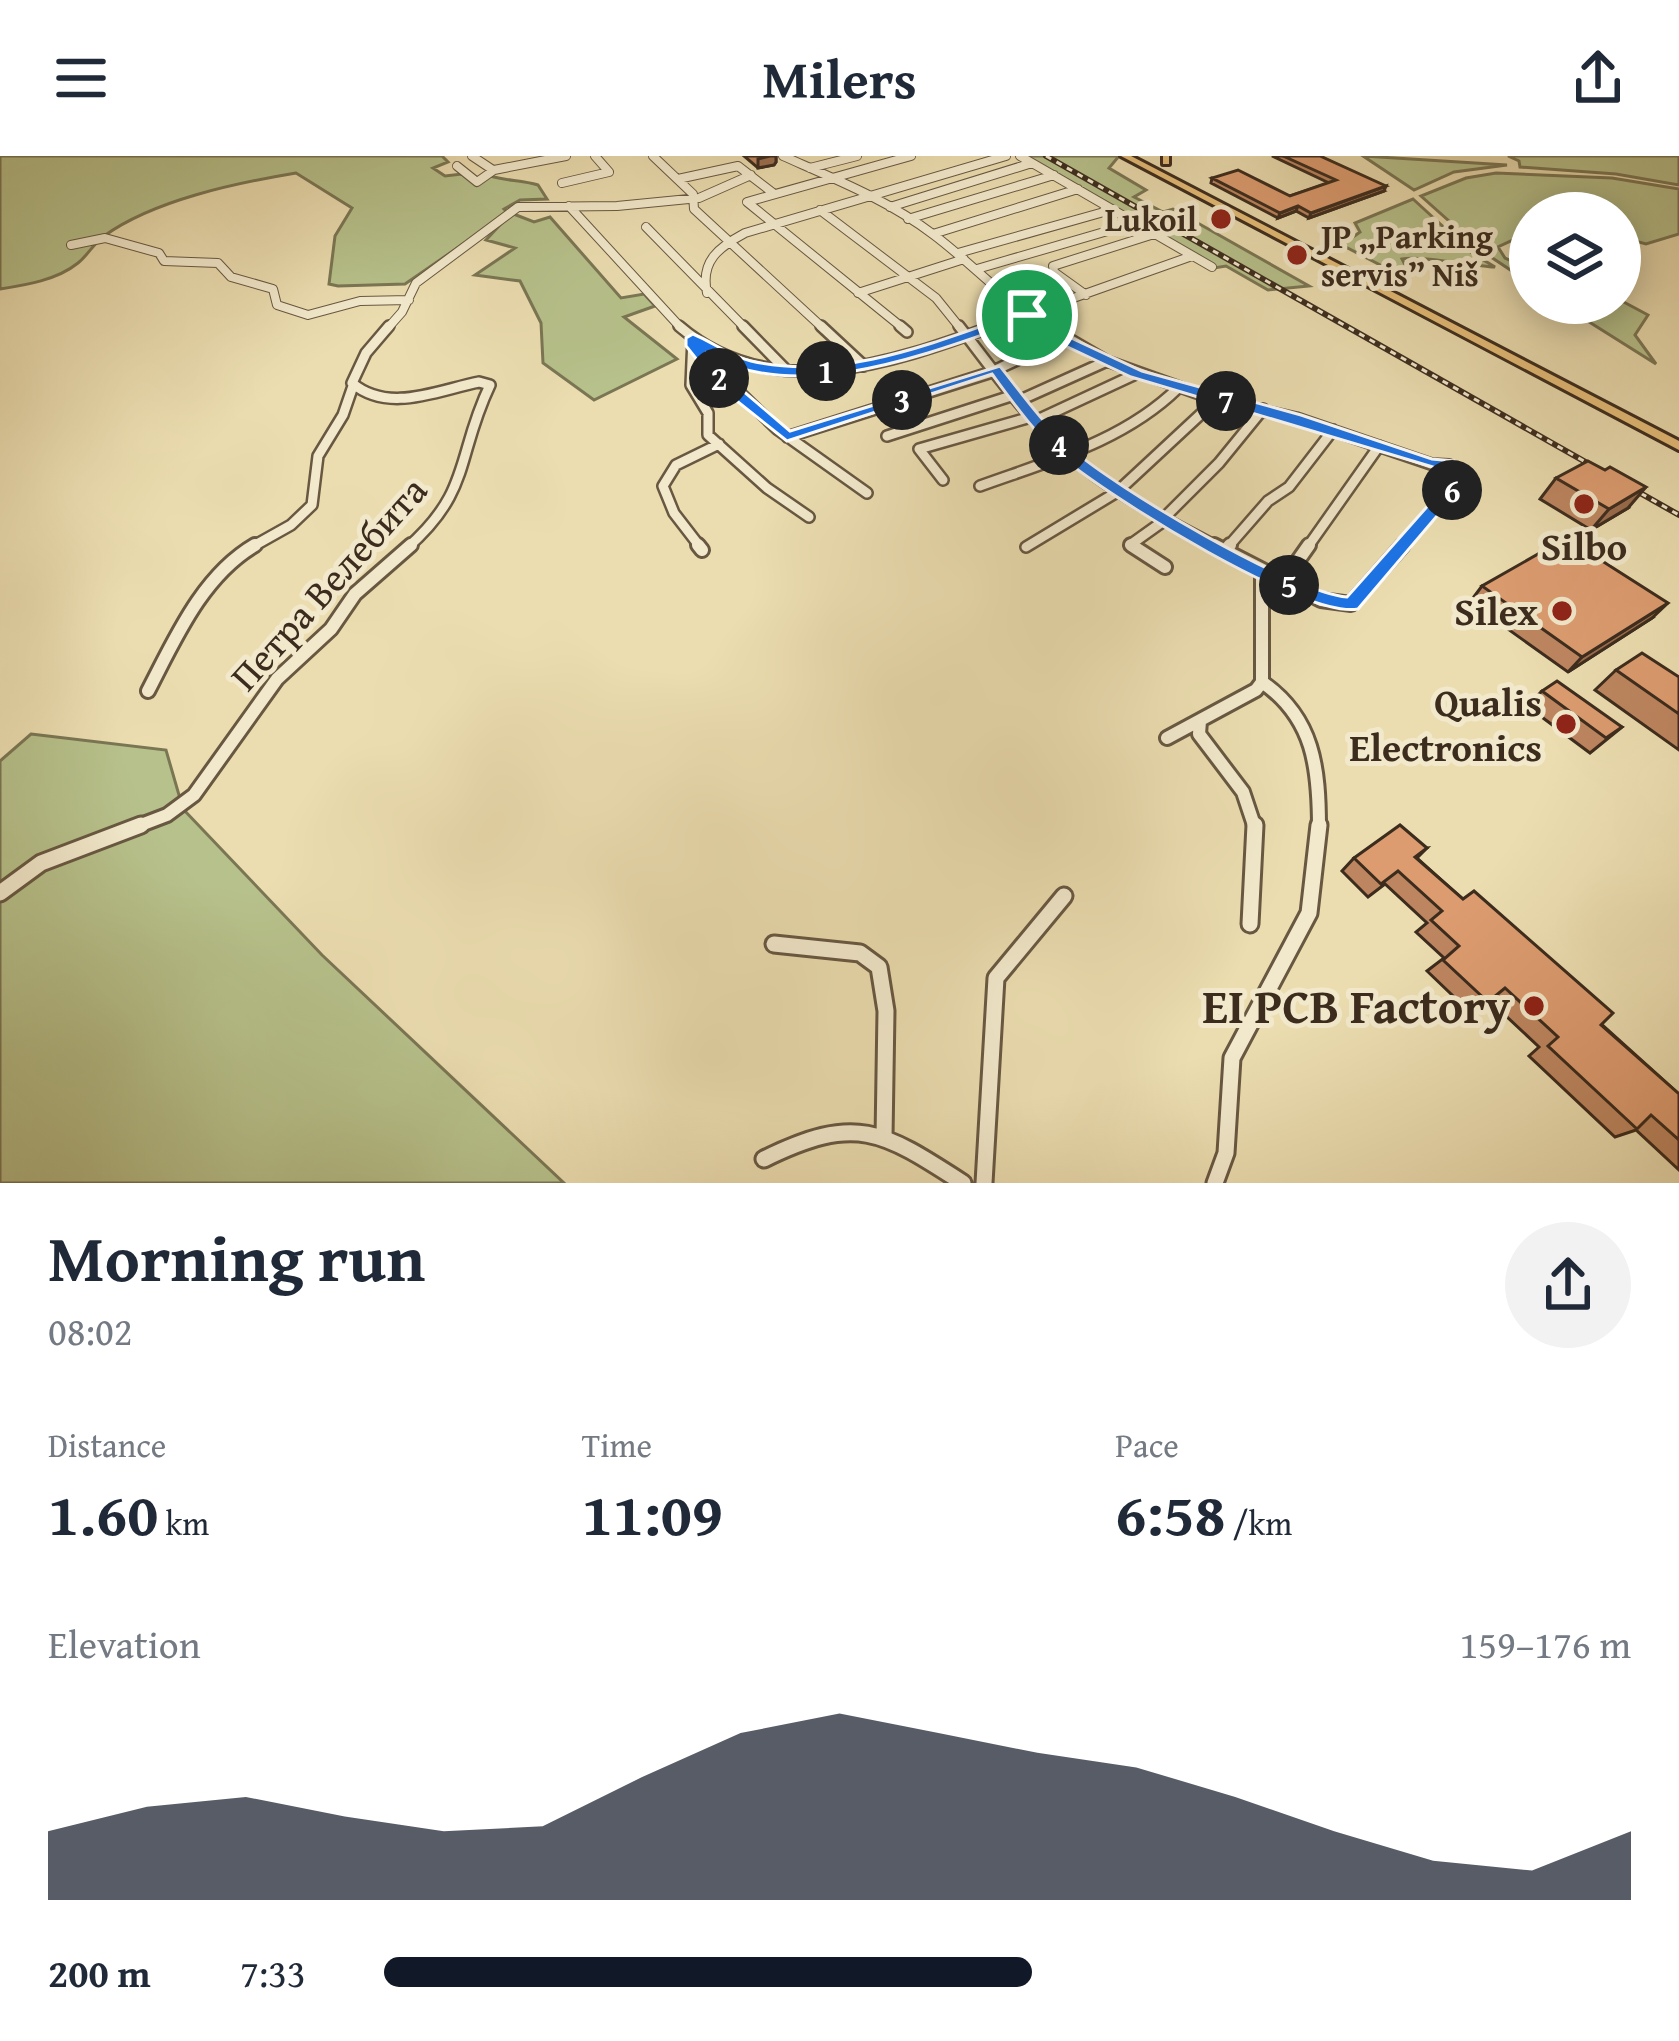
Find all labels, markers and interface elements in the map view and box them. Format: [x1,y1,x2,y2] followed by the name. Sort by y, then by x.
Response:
[762,39,917,118] text: Milers
[48,45,114,111] icon: menu
[1565,45,1631,111] icon: share
[1509,192,1641,324] map controls
[1509,192,1641,324] button: layers
[1105,195,1197,243] place label: Lukoil
[1208,206,1234,232] marker: Lukoil
[1316,212,1494,298] place label: JP „Parking servis” Niš
[1284,242,1310,268] marker: JP „Parking servis” Niš
[976,264,1078,366] pin
[994,282,1060,348] icon: arrive
[796,341,856,401] pin: 1
[817,347,835,395] text: 1
[689,348,749,408] pin: 2
[710,354,728,402] text: 2
[872,370,932,430] pin: 3
[1196,371,1256,431] pin: 7
[893,376,911,424] text: 3
[1217,377,1235,425] text: 7
[1029,415,1089,475] pin: 4
[1050,421,1068,469] text: 4
[1422,460,1482,520] pin: 6
[216,463,440,703] street label: Петра Велебита
[1443,466,1461,514] text: 6
[1571,491,1597,517] marker: Silbo
[1541,517,1627,574] place label: Silbo
[1259,555,1319,615] pin: 5
[1280,561,1298,609] text: 5
[1454,582,1538,639] place label: Silex
[1549,598,1575,624] marker: Silex
[1349,673,1542,775] place label: Qualis Electronics
[1553,711,1579,737] marker: Qualis Electronics
[1202,970,1510,1041] place label: EI PCB Factory
[1521,993,1547,1019] marker: EI PCB Factory
[48,1208,425,1305] text: Morning run
[1505,1222,1631,1348] button: share
[48,1302,133,1359] text: 08:02
[48,1421,166,1469] text: Distance
[582,1421,652,1469] text: Time
[1115,1421,1179,1469] text: Pace
[48,1469,158,1557] text: 1.60
[582,1469,723,1557] text: 11:09
[1115,1469,1226,1557] text: 6:58
[158,1499,209,1547] text: km
[1226,1499,1292,1547] text: /km
[48,1615,201,1672] text: Elevation
[1459,1615,1631,1672] text: 159–176 m
[48,1944,151,2001] text: 200 m
[240,1944,306,2001] text: 7:33

